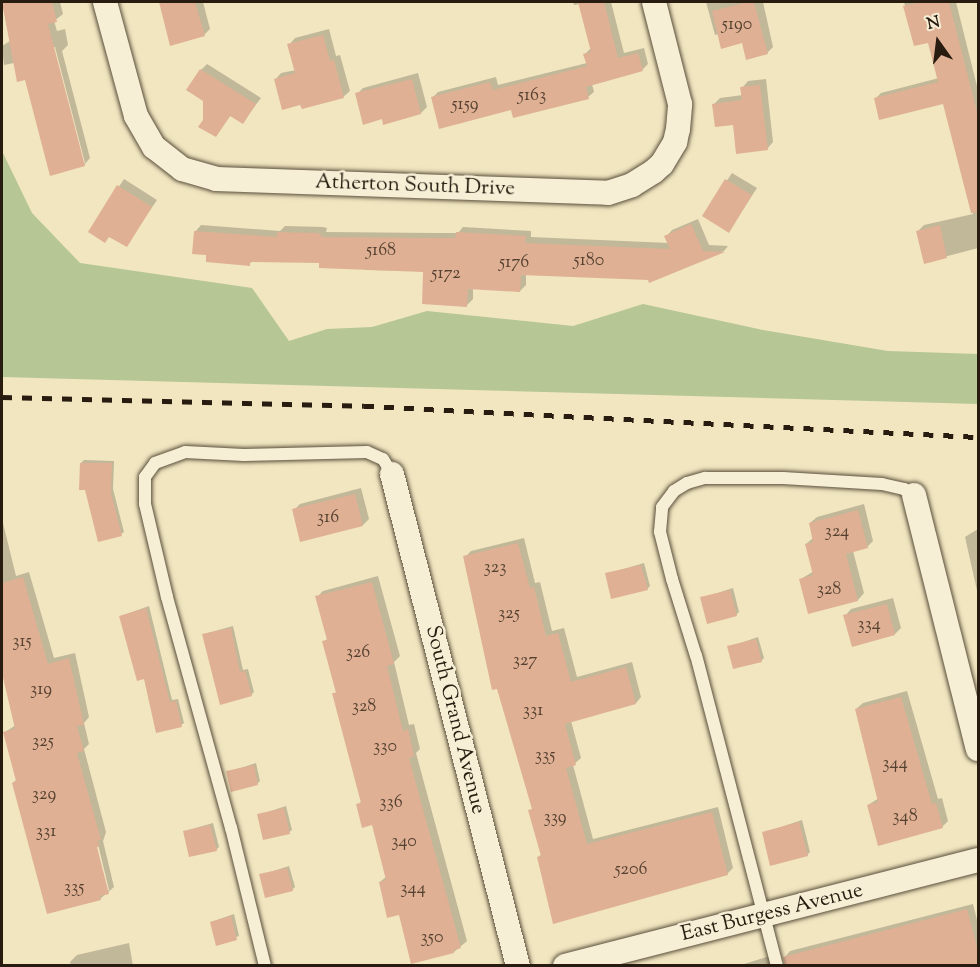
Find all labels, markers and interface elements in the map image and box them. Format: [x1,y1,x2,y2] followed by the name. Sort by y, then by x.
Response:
[925,11,943,37] text: N
[908,12,968,72] north arrow
[722,14,752,36] house number: 5190
[518,85,546,107] house number: 5163
[451,94,479,116] house number: 5159
[315,170,515,202] street label: Atherton South Drive
[366,240,396,262] house number: 5168
[574,250,604,272] house number: 5180
[499,252,529,274] house number: 5176
[431,263,461,285] house number: 5172
[317,507,339,529] house number: 316
[825,521,849,543] house number: 324
[484,557,506,579] house number: 323
[817,579,841,601] house number: 328
[498,603,520,625] house number: 325
[857,614,881,636] house number: 334
[419,623,491,817] street label: South Grand Avenue
[12,631,32,653] house number: 315
[346,642,370,664] house number: 326
[513,650,537,672] house number: 327
[30,679,52,701] house number: 319
[352,696,376,718] house number: 328
[523,700,543,722] house number: 331
[32,731,54,753] house number: 325
[373,736,397,758] house number: 330
[535,745,555,767] house number: 335
[882,753,908,775] house number: 344
[32,784,56,806] house number: 329
[379,792,403,814] house number: 336
[892,806,918,828] house number: 348
[543,807,567,829] house number: 339
[36,821,56,843] house number: 331
[391,831,417,853] house number: 340
[614,859,648,881] house number: 5206
[64,877,84,899] house number: 335
[400,878,426,900] house number: 344
[678,878,866,948] street label: East Burgess Avenue
[421,927,443,949] house number: 350

